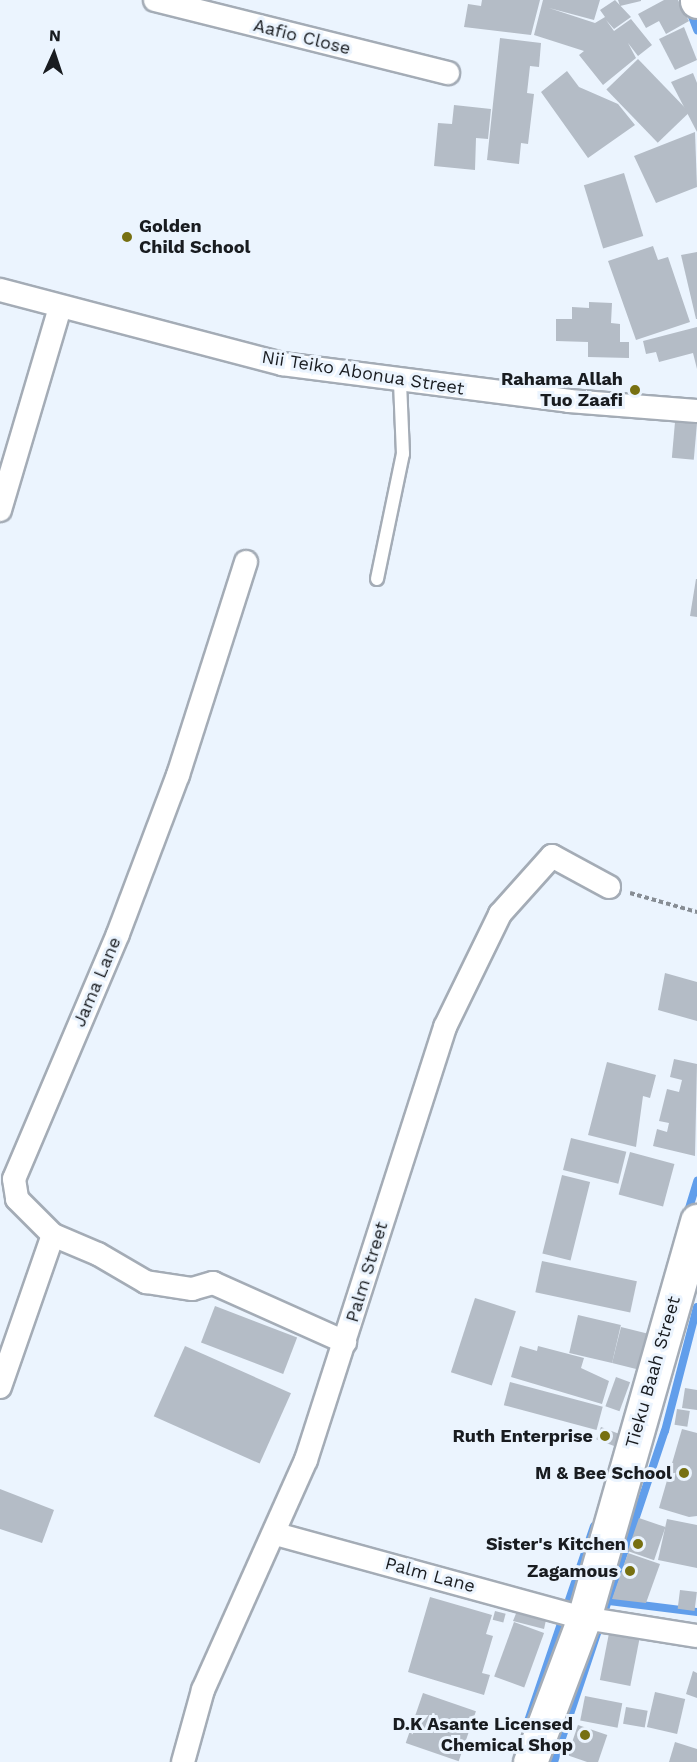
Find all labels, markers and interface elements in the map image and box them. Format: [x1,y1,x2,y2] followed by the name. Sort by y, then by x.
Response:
[251,15,353,59] street label: Aafio Close
[24,24,84,84] north arrow
[49,26,61,45] text: N
[139,216,250,258] place label: Golden Child School
[120,230,134,244] marker: Golden Child School
[259,346,467,400] street label: Nii Teiko Abonua Street
[500,369,623,412] place label: Rahama Allah Tuo Zaafi
[628,383,642,397] marker: Rahama Allah Tuo Zaafi
[68,934,126,1030] street label: Jama Lane
[341,1219,393,1325] street label: Palm Street
[621,1294,685,1450] street label: Tieku Baah Street
[452,1425,593,1447] place label: Ruth Enterprise
[598,1429,612,1443] marker: Ruth Enterprise
[535,1462,672,1484] place label: M & Bee School
[677,1466,691,1480] marker: M & Bee School
[486,1533,626,1555] place label: Sister's Kitchen
[631,1537,645,1551] marker: Sister's Kitchen
[383,1553,477,1597] street label: Palm Lane
[527,1560,618,1582] place label: Zagamous
[623,1564,637,1578] marker: Zagamous
[392,1714,573,1756] place label: D.K Asante Licensed Chemical Shop
[578,1728,592,1742] marker: D.K Asante Licensed Chemical Shop

